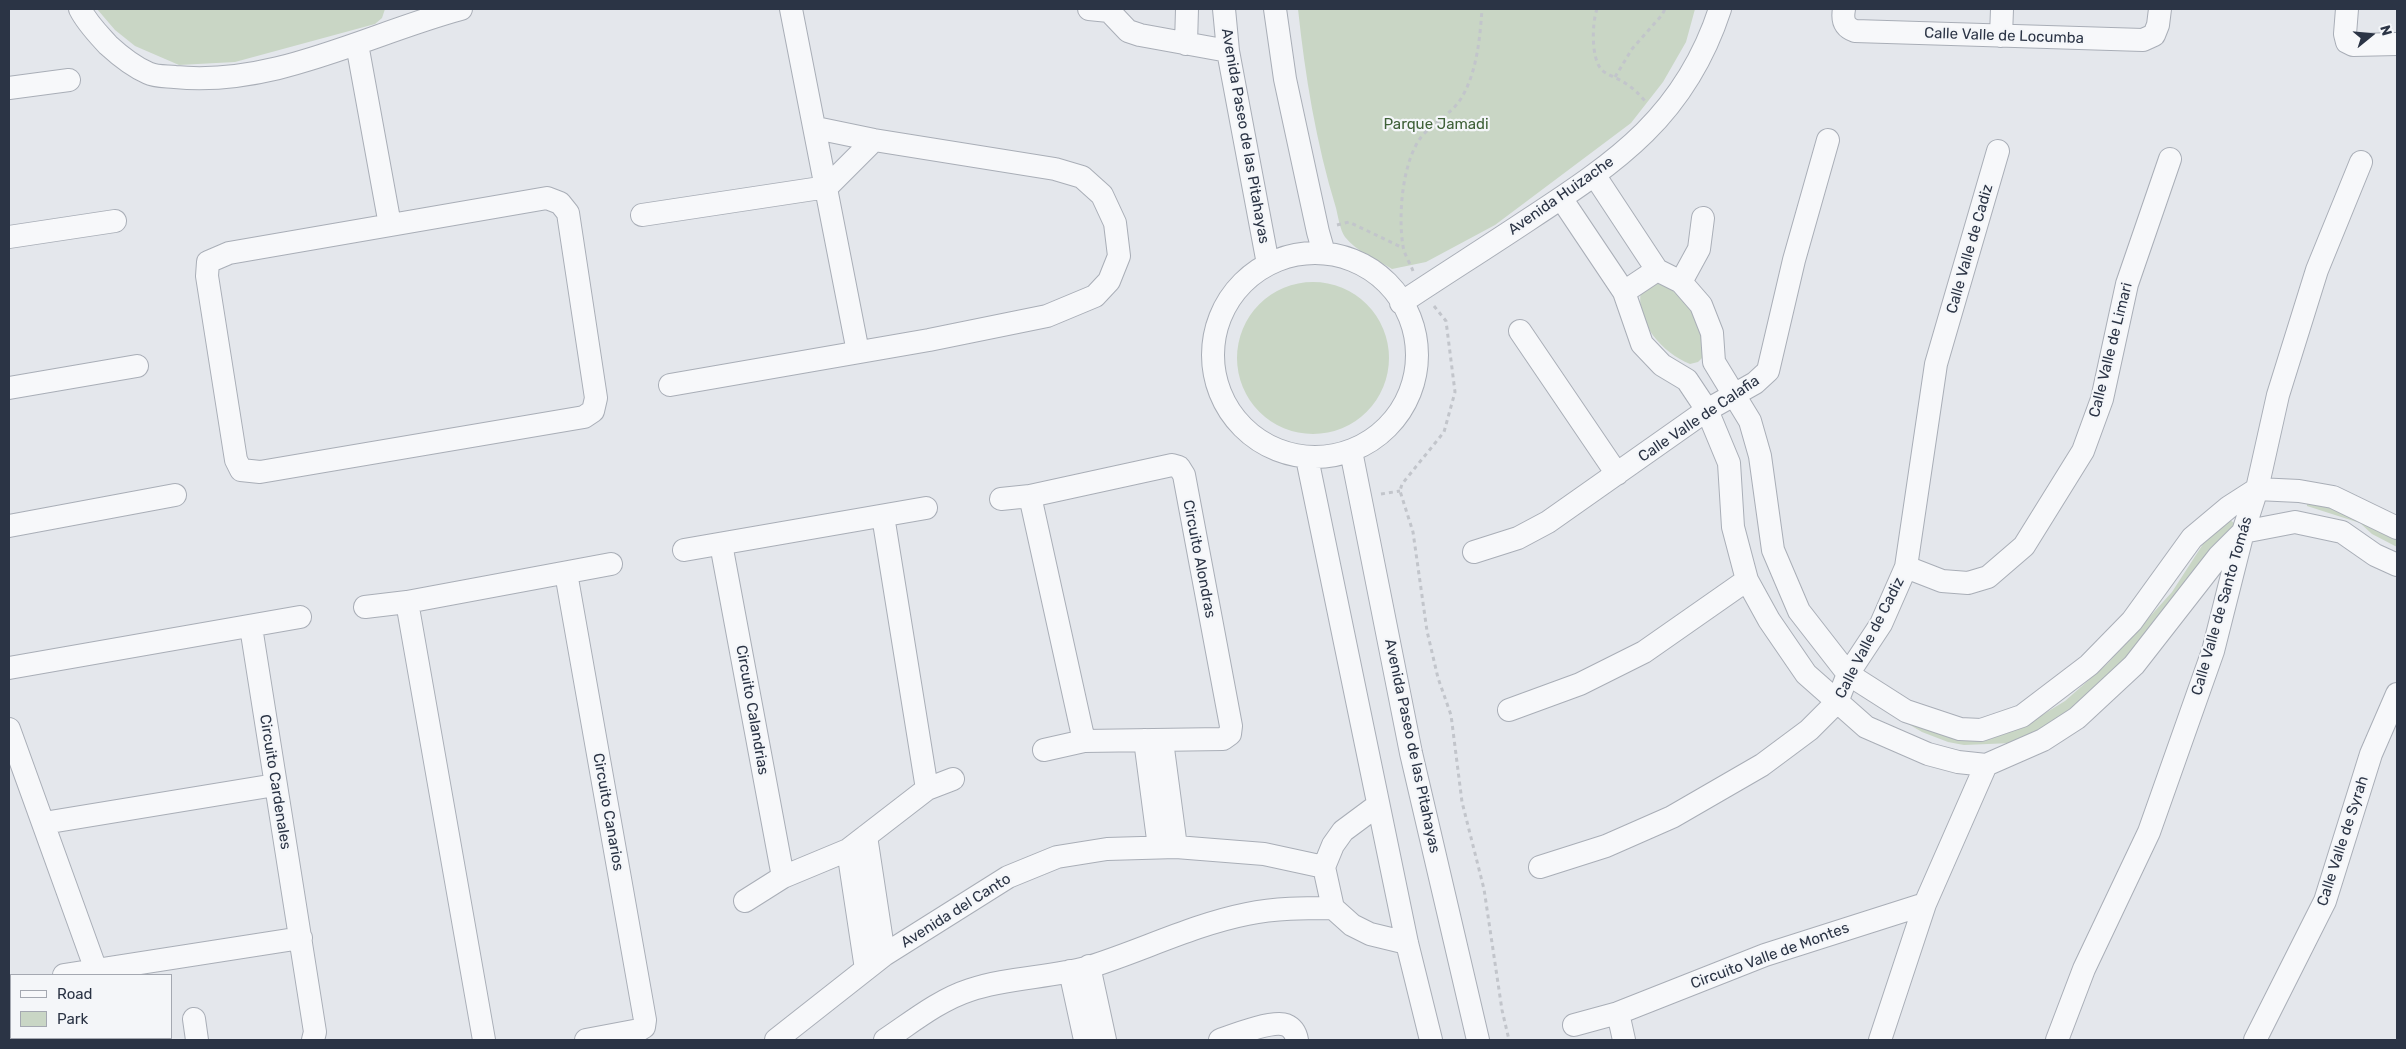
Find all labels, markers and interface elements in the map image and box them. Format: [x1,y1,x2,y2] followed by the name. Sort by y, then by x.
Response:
[2346,10,2396,60] north arrow
[2376,23,2395,38] text: N
[1924,24,2084,48] street label: Calle Valle de Locumba
[1217,27,1273,245] street label: Avenida Paseo de las Pitahayas
[1383,116,1489,134] park label: Parque Jamadi
[1505,153,1617,239] street label: Avenida Huizache
[1943,182,1997,316] street label: Calle Valle de Cadiz
[2086,281,2136,419] street label: Calle Valle de Limari
[1635,372,1763,466] street label: Calle Valle de Calafia
[1179,498,1219,620] street label: Circuito Alondras
[2188,515,2256,697] street label: Calle Valle de Santo Tomás
[1832,574,1908,702] street label: Calle Valle de Cadiz
[1380,637,1444,855] street label: Avenida Paseo de las Pitahayas
[732,644,772,776] street label: Circuito Calandrias
[255,713,295,851] street label: Circuito Cardenales
[589,752,627,872] street label: Circuito Canarios
[2313,774,2373,908] street label: Calle Valle de Syrah
[898,870,1014,952] street label: Avenida del Canto
[1688,919,1852,993] street label: Circuito Valle de Montes
[10,974,172,1039] legend
[57,985,93,1003] text: Road
[57,1010,88,1028] text: Park

